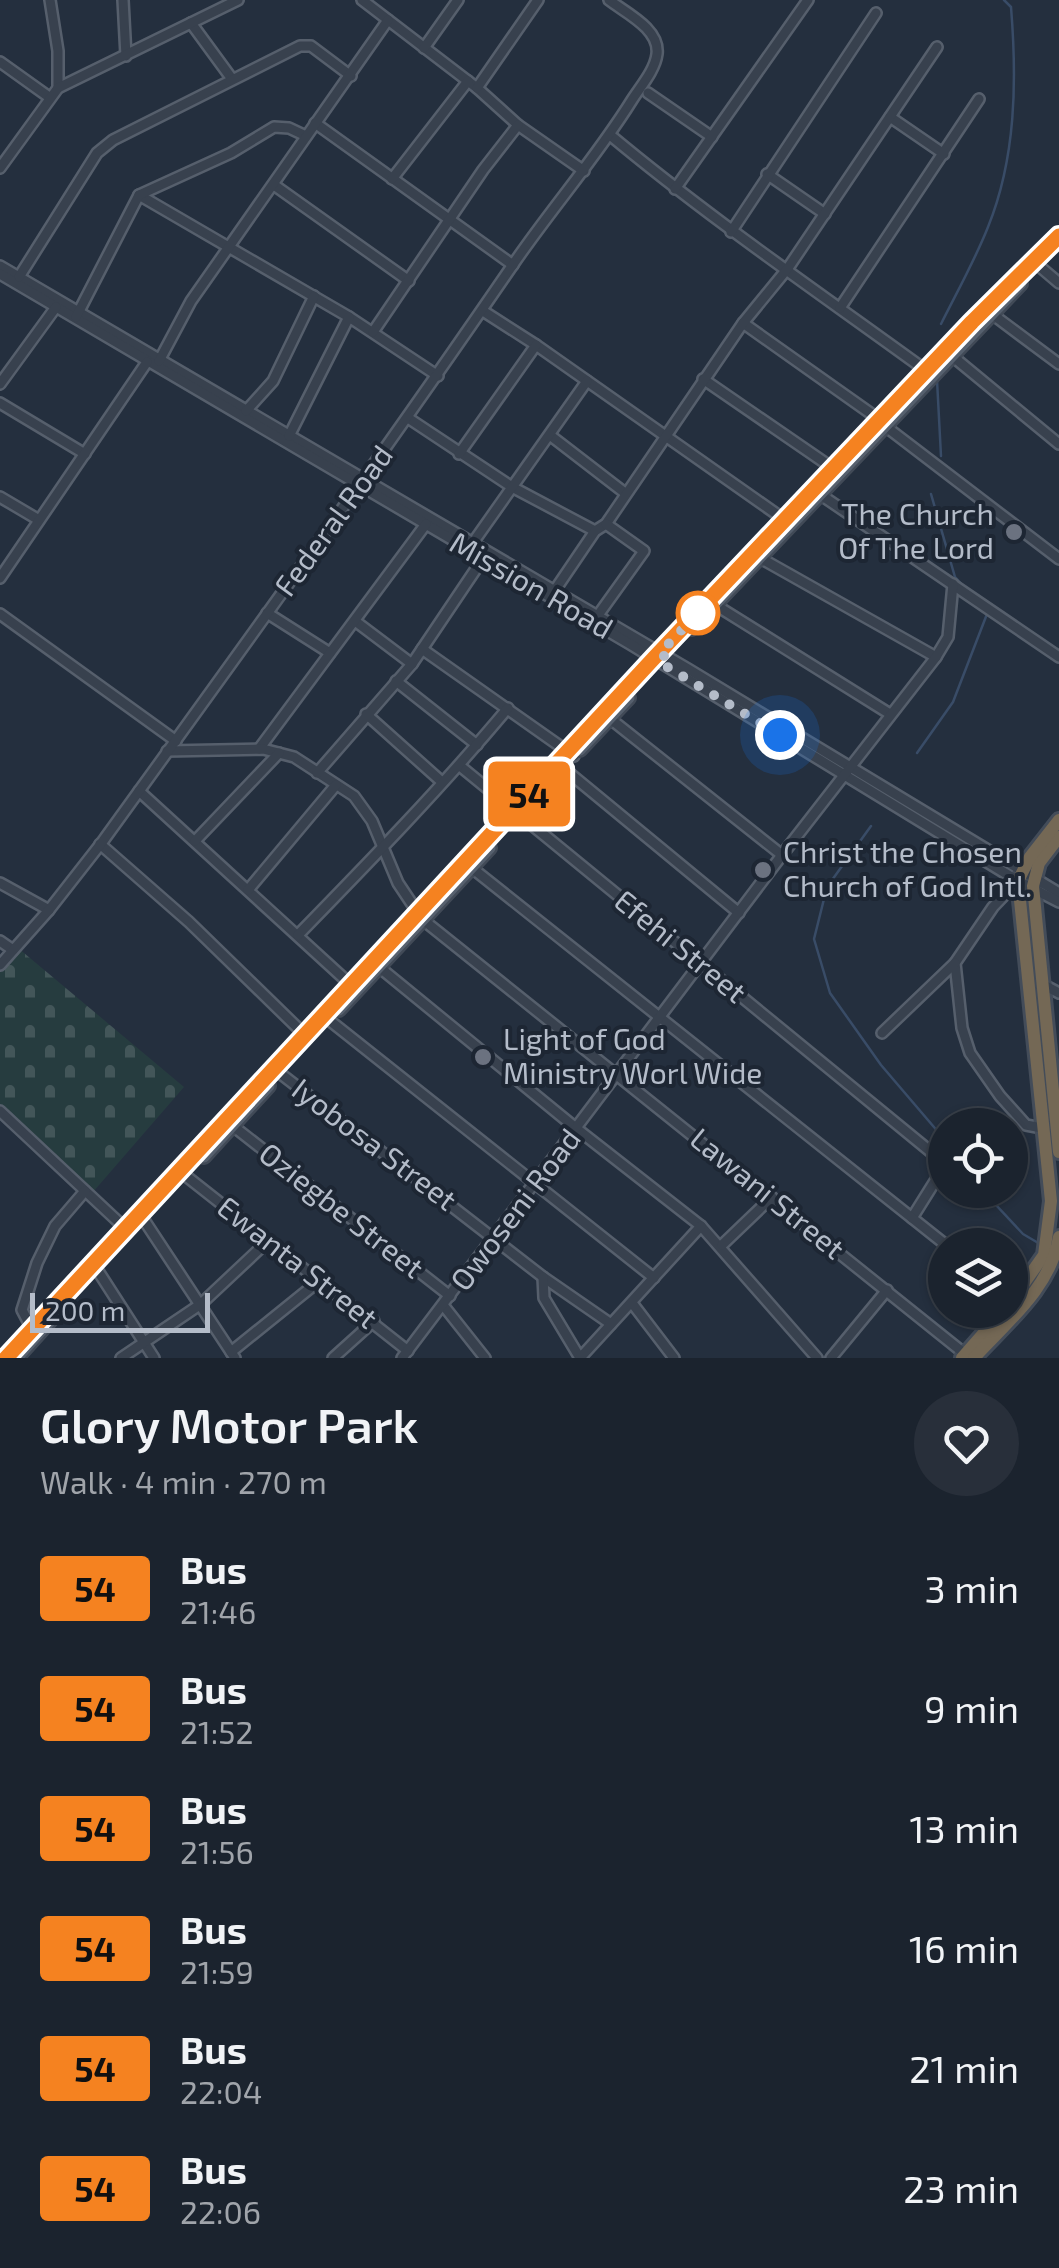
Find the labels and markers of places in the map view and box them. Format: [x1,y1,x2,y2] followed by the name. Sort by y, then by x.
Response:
[838,495,994,565] place label: The Church Of The Lord
[1003,521,1025,543] marker: The Church Of The Lord
[677,592,719,634] unlabelled marker
[783,833,1032,903] place label: Christ the Chosen Church of God Intl.
[752,859,774,881] marker: Christ the Chosen Church of God Intl.
[503,1020,762,1090] place label: Light of God Ministry Worl Wide
[472,1046,494,1068] marker: Light of God Ministry Worl Wide

